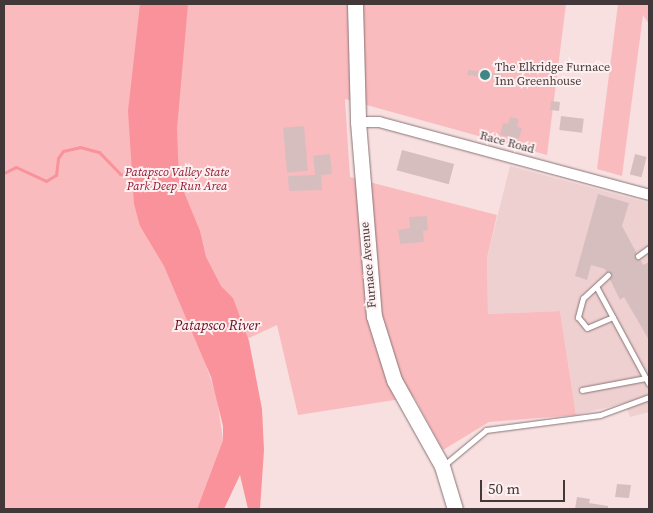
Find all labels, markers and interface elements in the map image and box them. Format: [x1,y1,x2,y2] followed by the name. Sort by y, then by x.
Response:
[495,61,610,89] place label: The Elkridge Furnace Inn Greenhouse
[479,69,491,81] marker: The Elkridge Furnace Inn Greenhouse
[478,129,536,157] street label: Race Road
[125,166,229,194] park label: Patapsco Valley State Park Deep Run Area
[358,221,380,309] street label: Furnace Avenue
[174,317,260,333] water label: Patapsco River
[483,470,568,502] scale bar
[488,478,520,499] text: 50 m

